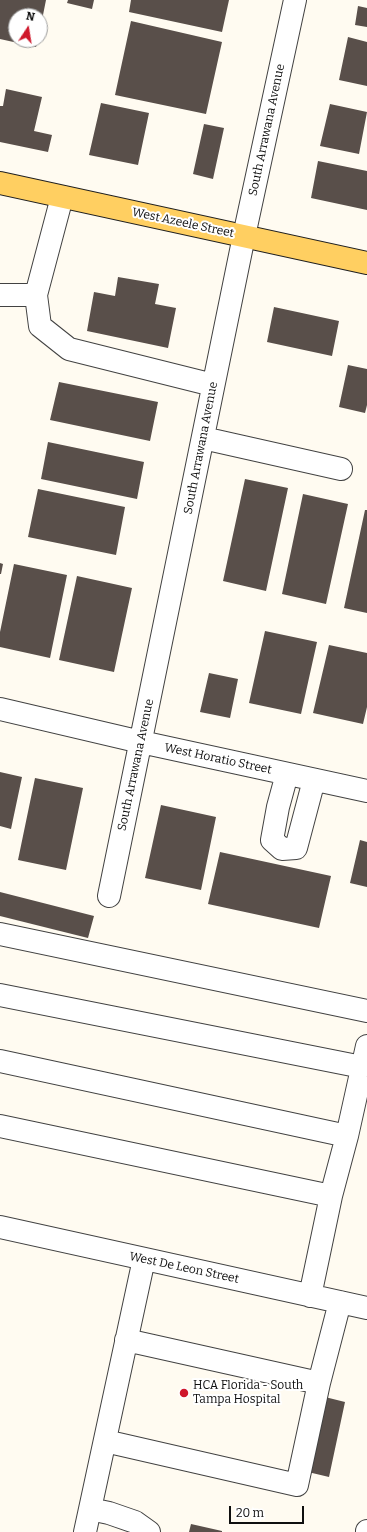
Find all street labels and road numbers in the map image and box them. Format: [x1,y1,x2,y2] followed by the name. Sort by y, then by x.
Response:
[246,63,288,197] street label: South Arrawana Avenue
[131,205,235,241] street label: West Azeele Street
[181,380,221,516] street label: South Arrawana Avenue
[115,698,157,832] street label: South Arrawana Avenue
[163,741,273,777] street label: West Horatio Street
[128,1249,240,1287] street label: West De Leon Street

